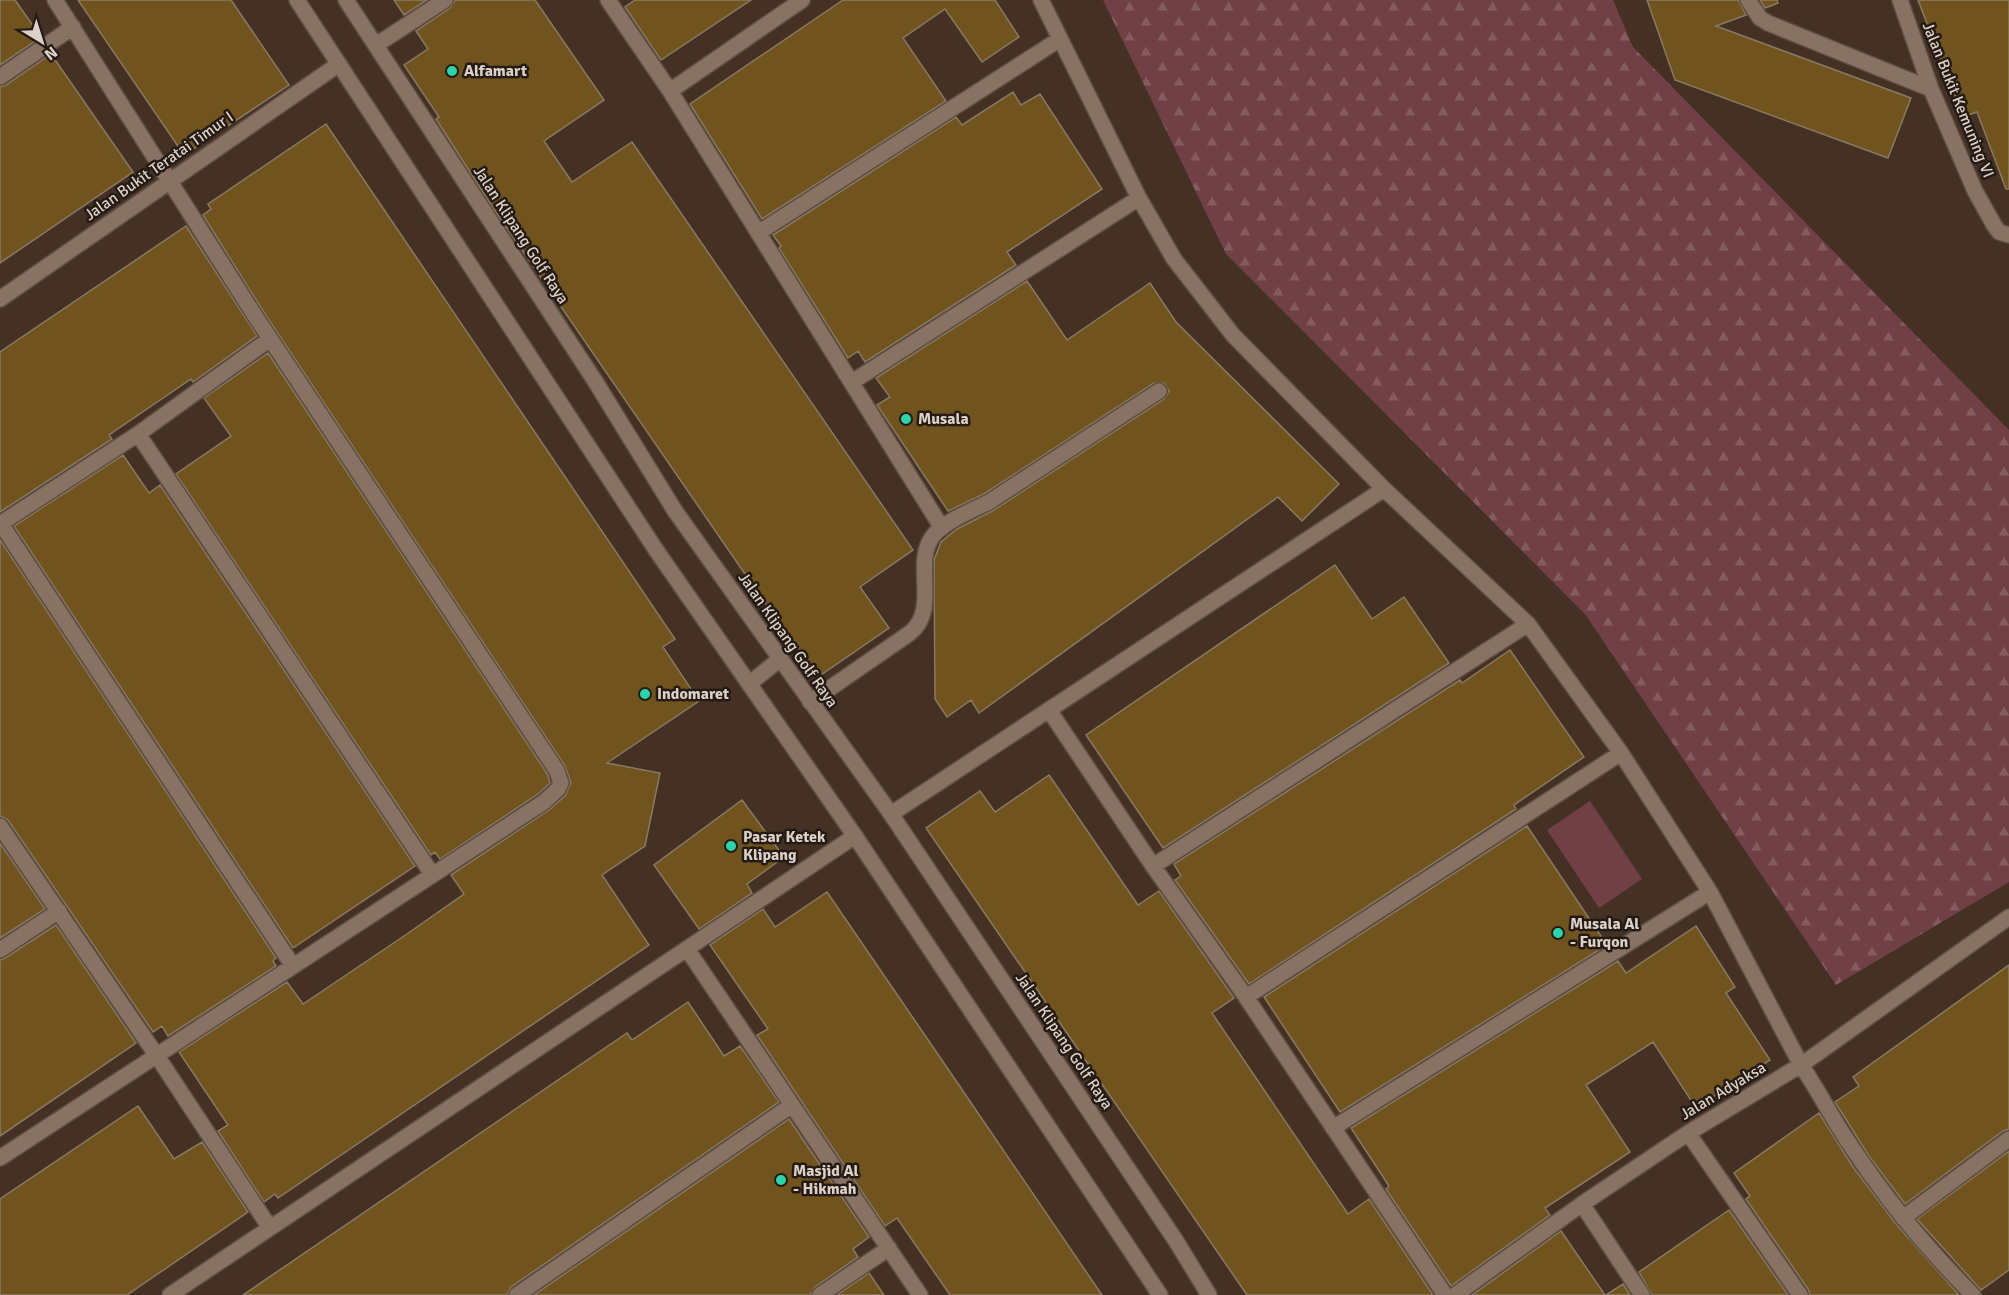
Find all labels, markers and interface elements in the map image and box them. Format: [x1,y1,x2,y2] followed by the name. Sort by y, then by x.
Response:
[12,12,72,72] north arrow
[1918,19,1998,181] street label: Jalan Bukit Kemuning VI
[40,42,61,64] text: N
[464,61,527,81] place label: Alfamart
[445,64,459,78] marker: Alfamart
[81,107,237,225] street label: Jalan Bukit Teratai Timur I
[469,162,573,308] street label: Jalan Klipang Golf Raya
[918,409,969,429] place label: Musala
[899,412,913,426] marker: Musala
[734,568,842,712] street label: Jalan Klipang Golf Raya
[657,684,729,704] place label: Indomaret
[638,687,652,701] marker: Indomaret
[743,827,826,865] place label: Pasar Ketek Klipang
[724,839,738,853] marker: Pasar Ketek Klipang
[1570,914,1639,952] place label: Musala Al - Furqon
[1551,926,1565,940] marker: Musala Al - Furqon
[1011,969,1117,1113] street label: Jalan Klipang Golf Raya
[1676,1058,1770,1124] street label: Jalan Adyaksa
[793,1161,859,1199] place label: Masjid Al - Hikmah
[774,1173,788,1187] marker: Masjid Al - Hikmah

